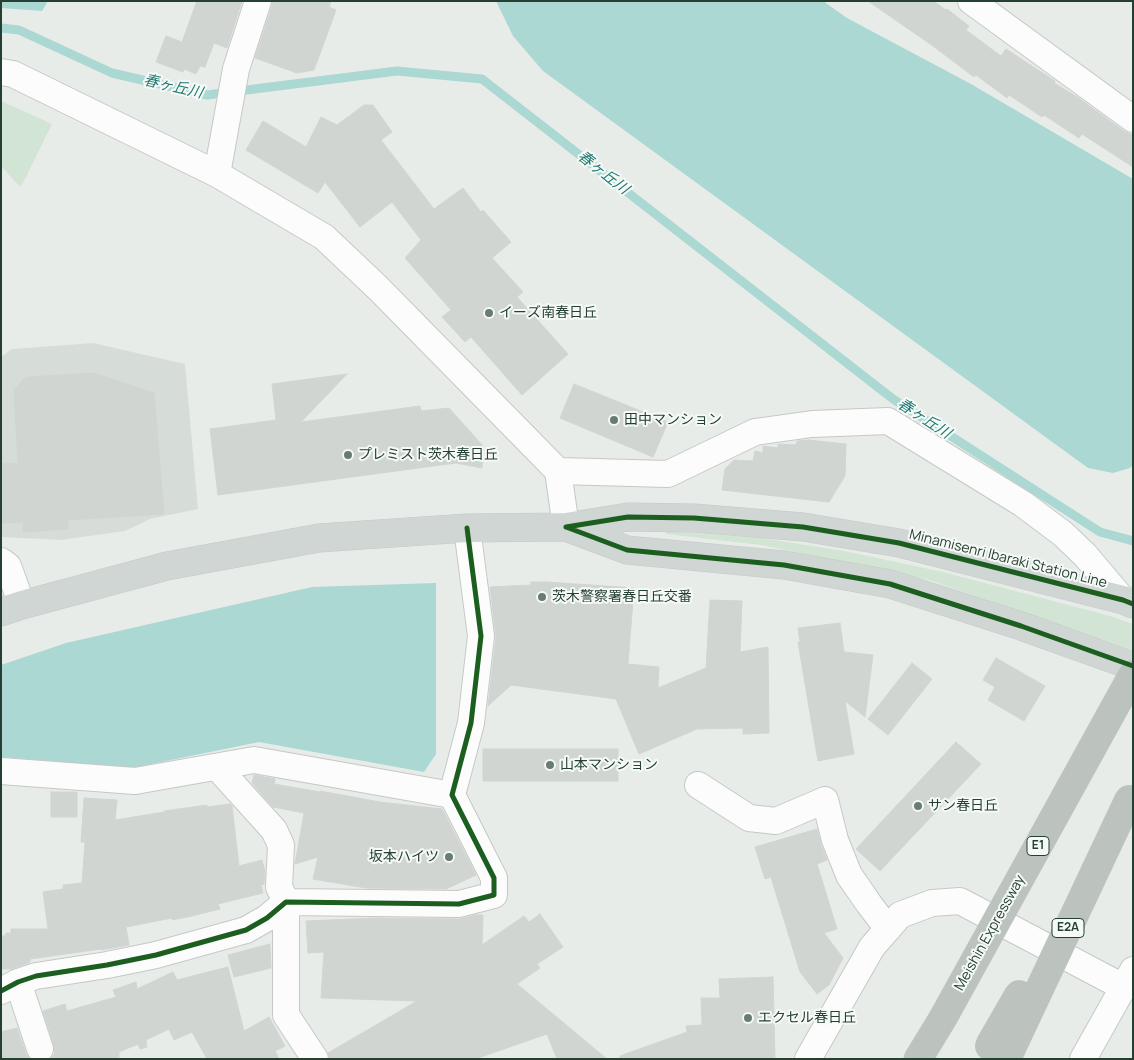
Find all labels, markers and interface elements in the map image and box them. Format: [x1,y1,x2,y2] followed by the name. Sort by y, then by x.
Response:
[142,71,204,103] water label: 春ヶ丘川
[574,147,632,199] water label: 春ヶ丘川
[499,305,597,321] place label: イーズ南春日丘
[483,307,495,319] marker: イーズ南春日丘
[894,395,954,443] water label: 春ヶ丘川
[624,412,722,428] place label: 田中マンション
[608,414,620,426] marker: 田中マンション
[358,447,498,463] place label: プレミスト茨木春日丘
[342,449,354,461] marker: プレミスト茨木春日丘
[907,526,1109,592] street label: Minamisenri Ibaraki Station Line
[552,589,692,605] place label: 茨木警察署春日丘交番
[536,591,548,603] marker: 茨木警察署春日丘交番
[560,757,658,773] place label: 山本マンション
[544,759,556,771] marker: 山本マンション
[928,798,998,814] place label: サン春日丘
[912,800,924,812] marker: サン春日丘
[1027,836,1049,856] road number: E1
[369,849,439,865] place label: 坂本ハイツ
[443,851,455,863] marker: 坂本ハイツ
[951,872,1029,994] street label: Meishin Expressway
[1052,918,1084,938] road number: E2A
[758,1010,856,1026] place label: エクセル春日丘
[742,1012,754,1024] marker: エクセル春日丘

